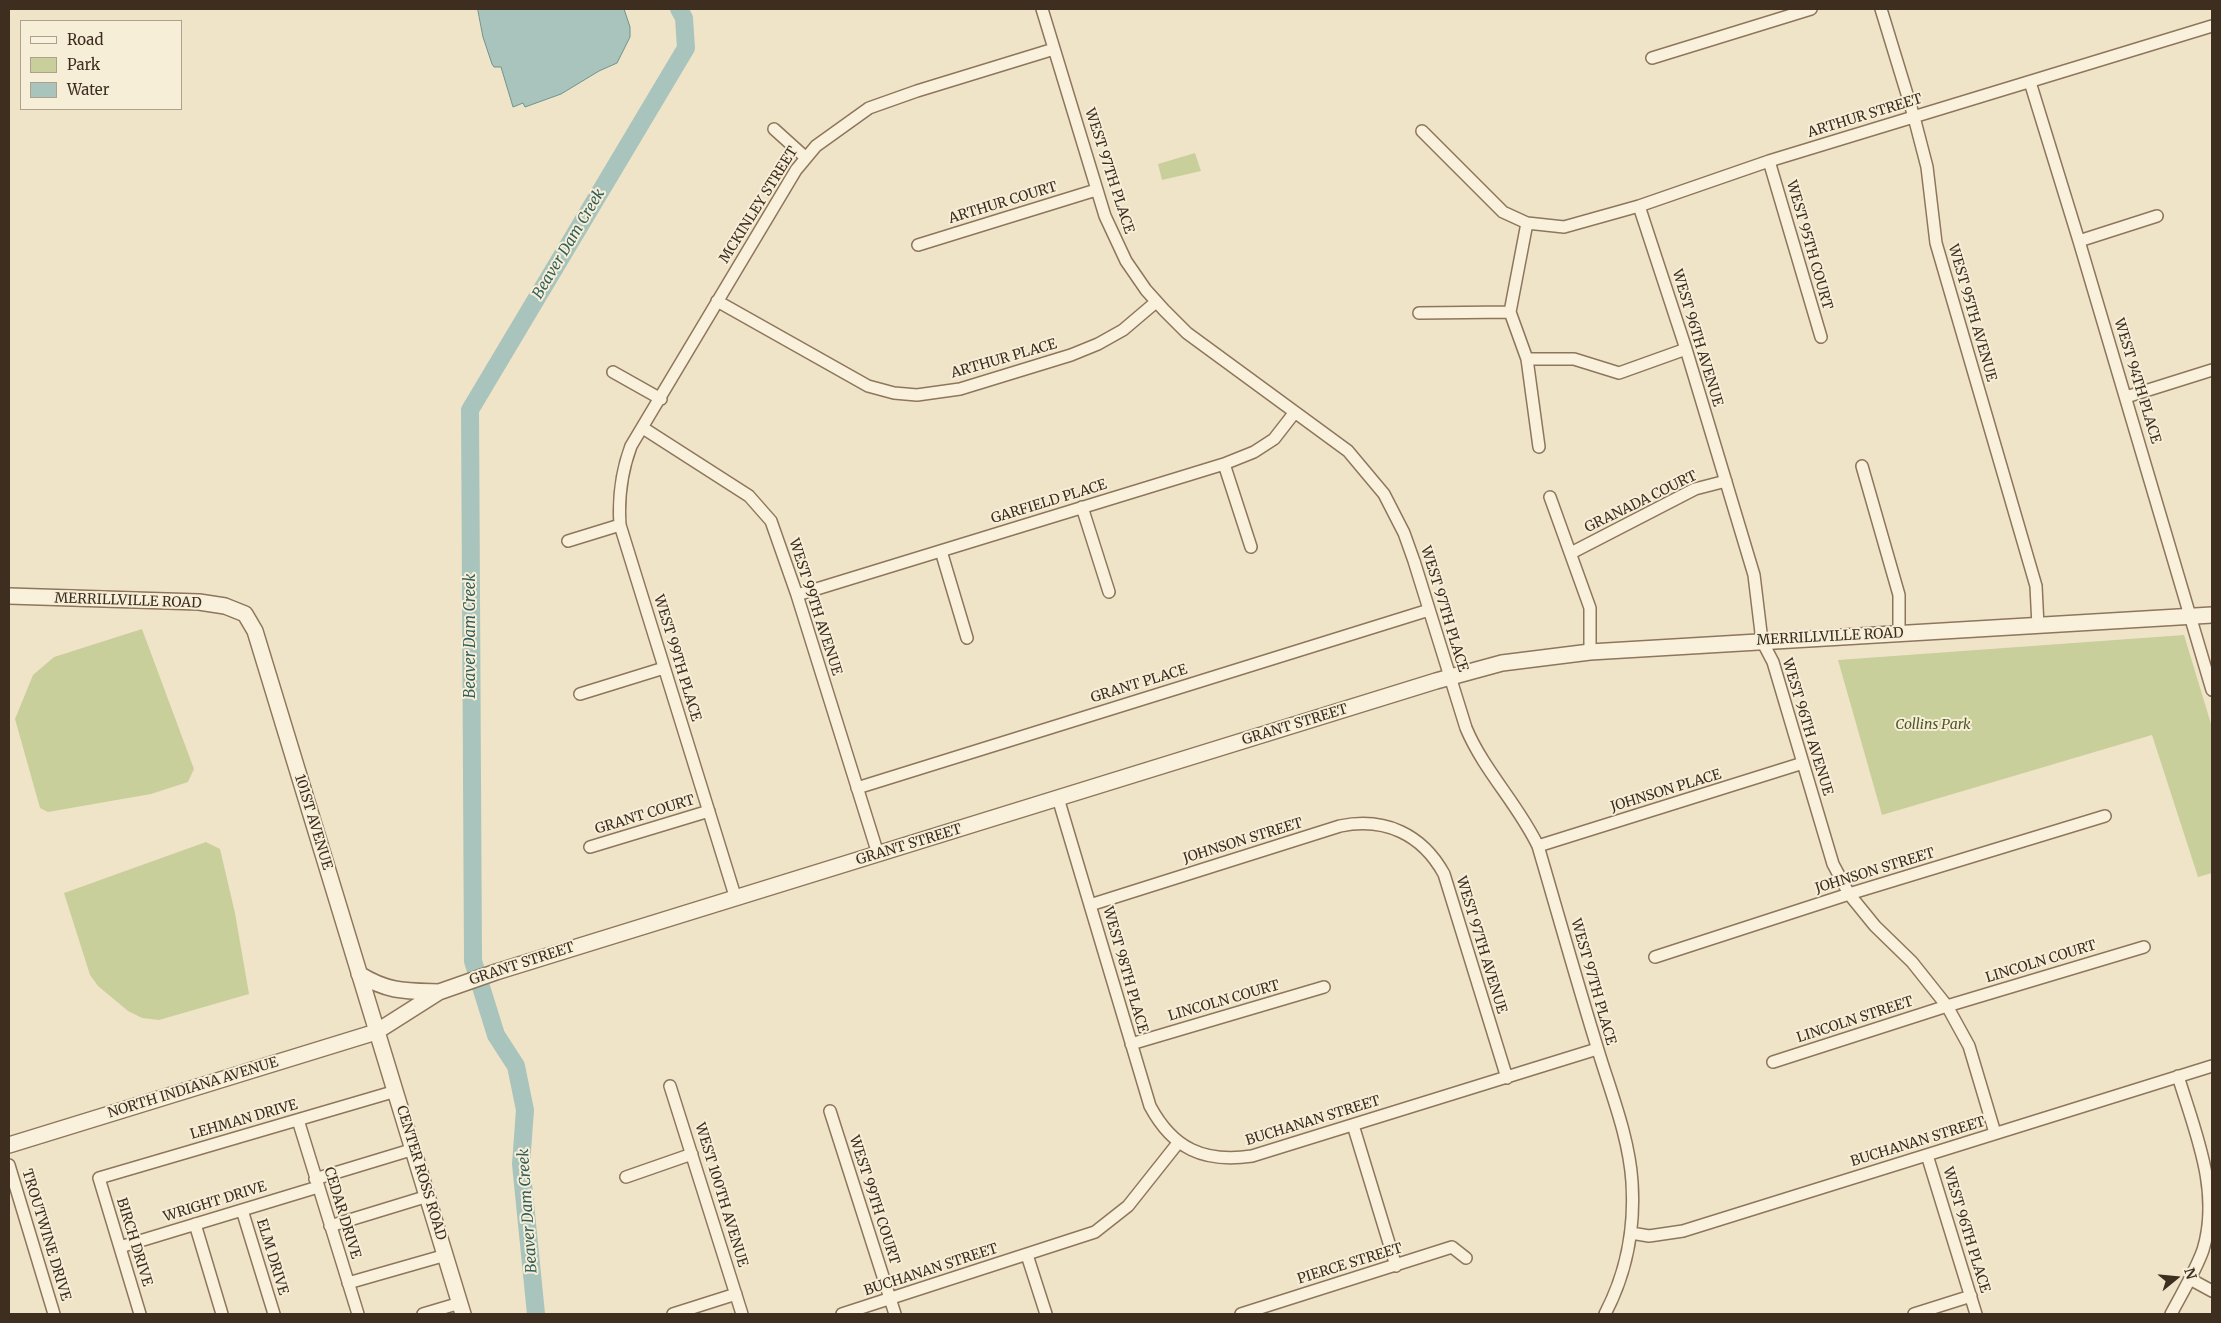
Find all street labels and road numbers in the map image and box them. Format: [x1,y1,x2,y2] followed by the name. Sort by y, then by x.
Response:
[1806,91,1924,141] street label: ARTHUR STREET
[1081,106,1137,236] street label: WEST 97TH PLACE
[716,144,802,266] street label: MCKINLEY STREET
[947,179,1059,227] street label: ARTHUR COURT
[1783,179,1835,311] street label: WEST 95TH COURT
[1944,242,2000,384] street label: WEST 95TH AVENUE
[1668,268,1726,408] street label: WEST 96TH AVENUE
[2110,317,2164,445] street label: WEST 94TH PLACE
[949,336,1059,382] street label: ARTHUR PLACE
[1582,468,1700,536] street label: GRANADA COURT
[989,476,1109,528] street label: GARFIELD PLACE
[785,536,845,678] street label: WEST 99TH AVENUE
[1417,544,1471,674] street label: WEST 97TH PLACE
[54,590,202,612] street label: MERRILLVILLE ROAD
[650,593,704,723] street label: WEST 99TH PLACE
[1756,625,1904,649] street label: MERRILLVILLE ROAD
[1778,657,1836,797] street label: WEST 96TH AVENUE
[1089,661,1189,707] street label: GRANT PLACE
[1240,701,1350,749] street label: GRANT STREET
[1609,766,1723,816] street label: JOHNSON PLACE
[291,772,335,872] street label: 101ST AVENUE
[593,792,697,838] street label: GRANT COURT
[1181,815,1305,867] street label: JOHNSON STREET
[854,821,964,869] street label: GRANT STREET
[1813,845,1937,897] street label: JOHNSON STREET
[1452,874,1510,1016] street label: WEST 97TH AVENUE
[1099,905,1151,1035] street label: WEST 98TH PLACE
[1567,917,1619,1047] street label: WEST 97TH PLACE
[1984,937,2098,987] street label: LINCOLN COURT
[467,939,577,989] street label: GRANT STREET
[1166,977,1282,1025] street label: LINCOLN COURT
[1795,993,1915,1047] street label: LINCOLN STREET
[106,1054,280,1122] street label: NORTH INDIANA AVENUE
[1244,1093,1382,1149] street label: BUCHANAN STREET
[188,1097,300,1143] street label: LEHMAN DRIVE
[393,1104,449,1242] street label: CENTER ROSS ROAD
[1849,1114,1987,1170] street label: BUCHANAN STREET
[691,1121,751,1269] street label: WEST 100TH AVENUE
[845,1133,903,1267] street label: WEST 99TH COURT
[320,1165,364,1261] street label: CEDAR DRIVE
[1939,1165,1993,1295] street label: WEST 96TH PLACE
[18,1167,74,1303] street label: TROUTWINE DRIVE
[161,1178,269,1226] street label: WRIGHT DRIVE
[113,1196,155,1288] street label: BIRCH DRIVE
[252,1217,292,1297] street label: ELM DRIVE
[862,1240,1000,1300] street label: BUCHANAN STREET
[1296,1240,1404,1288] street label: PIERCE STREET

